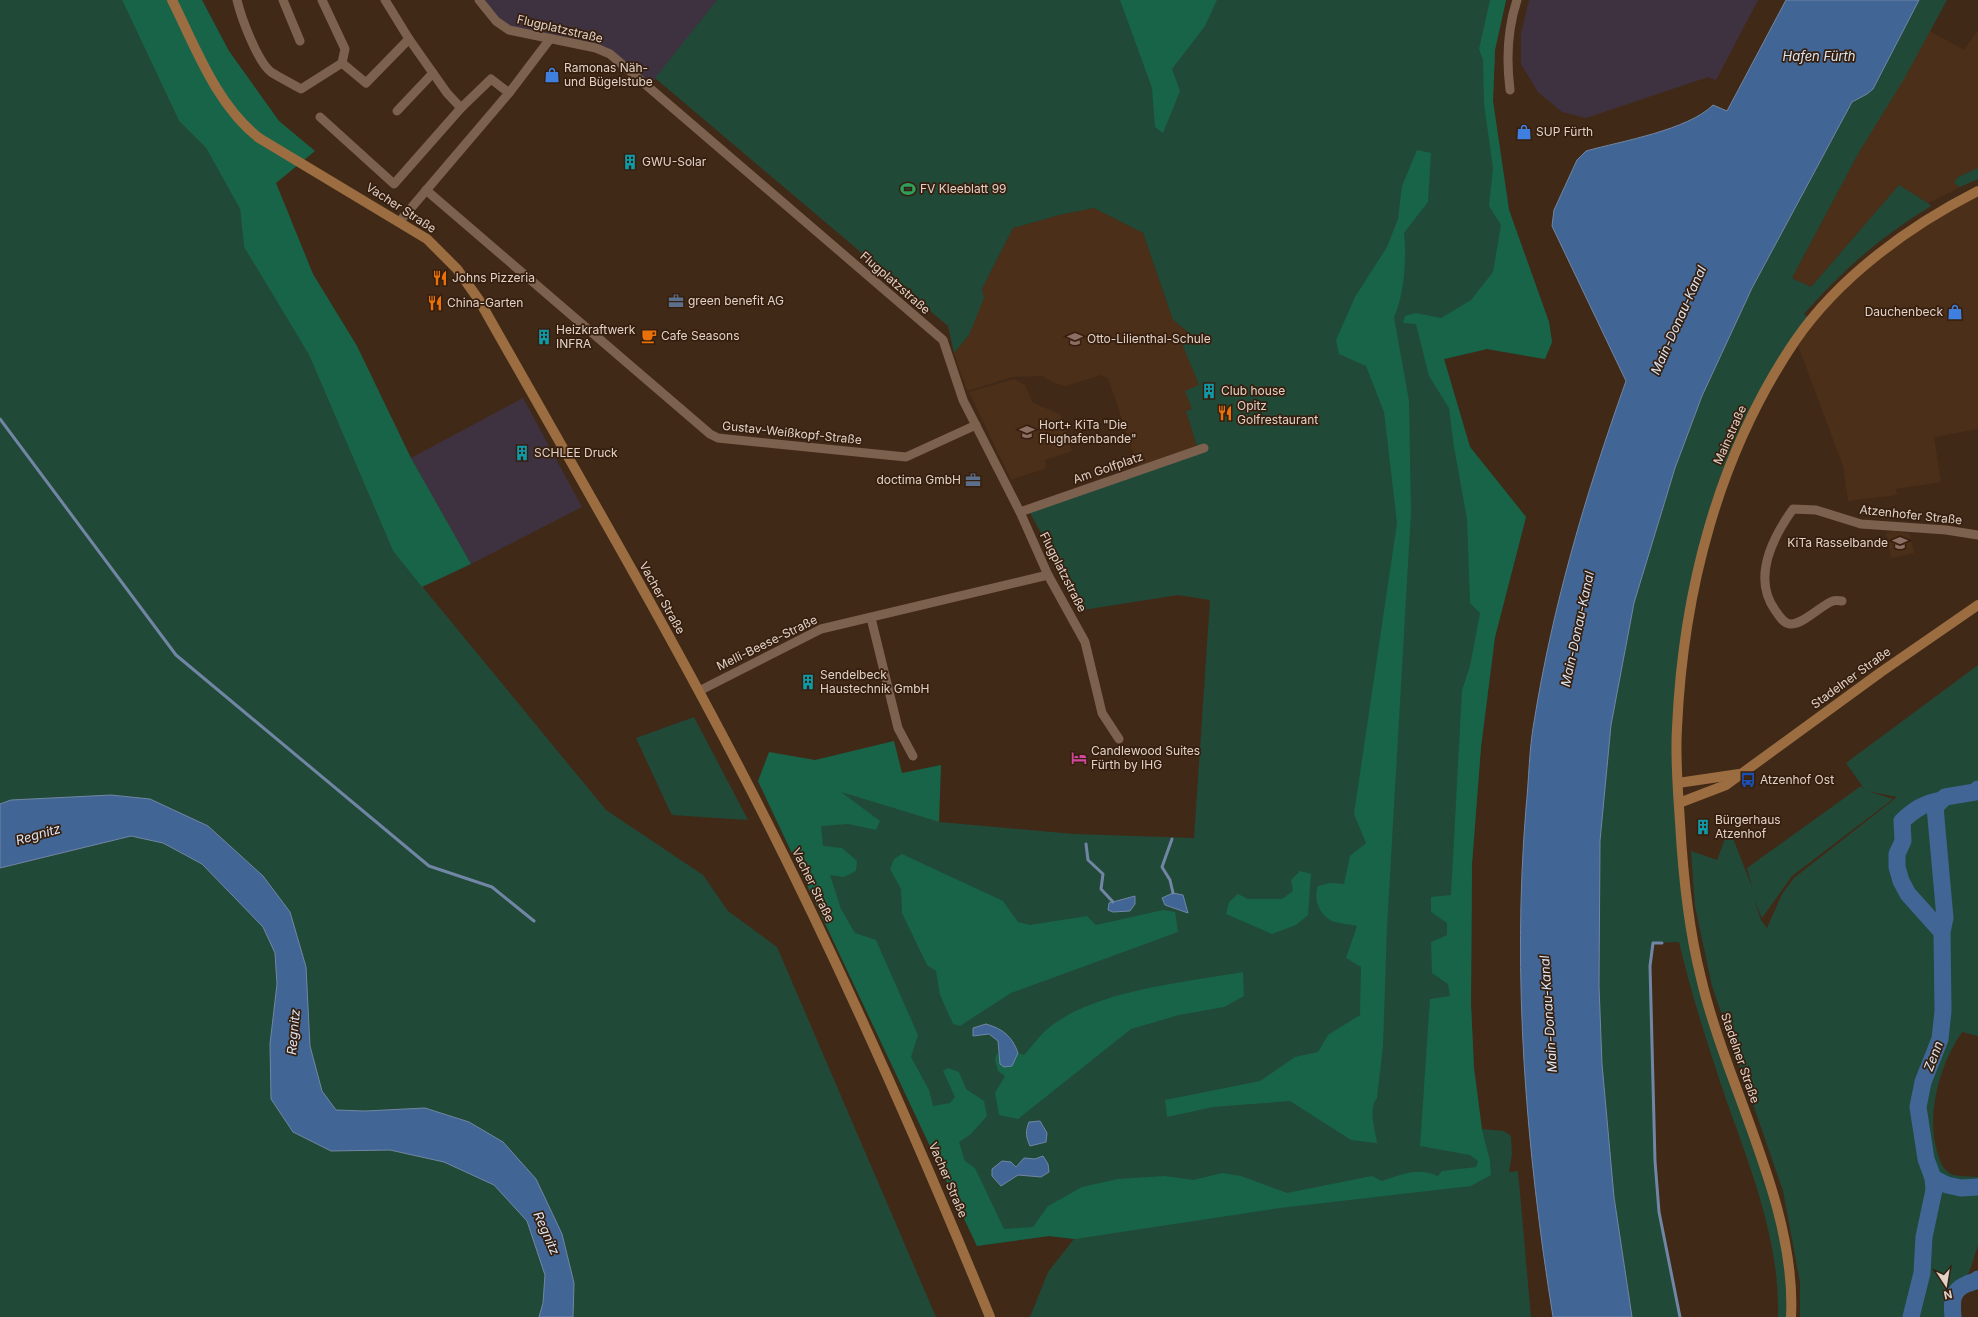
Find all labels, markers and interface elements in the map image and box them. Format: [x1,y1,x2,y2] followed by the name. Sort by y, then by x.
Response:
[516,11,605,46] street label: Flugplatzstraße
[1783,48,1856,64] water label: Hafen Fürth
[564,60,653,89] place label: Ramonas Näh- und Bügelstube
[543,66,561,84] shop icon: Ramonas Näh- und Bügelstube
[1515,123,1533,141] shop icon: SUP Fürth
[1536,124,1593,139] place label: SUP Fürth
[621,153,639,171] building icon: GWU-Solar
[642,154,707,169] place label: GWU-Solar
[363,179,439,236] street label: Vacher Straße
[899,180,917,198] sports icon: FV Kleeblatt 99
[920,181,1007,196] place label: FV Kleeblatt 99
[857,248,933,317] street label: Flugplatzstraße
[1647,262,1710,377] water label: Main-Donau-Kanal
[431,269,449,287] restaurant icon: Johns Pizzeria
[452,270,535,285] place label: Johns Pizzeria
[667,292,685,310] office icon: green benefit AG
[688,293,784,308] place label: green benefit AG
[426,294,444,312] restaurant icon: China-Garten
[447,295,523,310] place label: China-Garten
[1946,303,1964,321] shop icon: Dauchenbeck
[1865,304,1943,319] place label: Dauchenbeck
[556,322,636,351] place label: Heizkraftwerk INFRA
[640,327,658,345] cafe icon: Cafe Seasons
[535,328,553,346] building icon: Heizkraftwerk INFRA
[661,328,739,343] place label: Cafe Seasons
[1066,330,1084,348] school or university icon: Otto-Lilienthal-Schule
[1087,331,1211,346] place label: Otto-Lilienthal-Schule
[1200,382,1218,400] building icon: Club house
[1221,383,1285,398] place label: Club house
[1237,398,1318,427] place label: Opitz Golfrestaurant
[1710,403,1749,467] street label: Mainstraße
[1216,404,1234,422] restaurant icon: Opitz Golfrestaurant
[1039,417,1137,446] place label: Hort+ KiTa "Die Flughafenbande"
[721,418,863,447] street label: Gustav-Weißkopf-Straße
[1018,423,1036,441] school or university icon: Hort+ KiTa "Die Flughafenbande"
[513,444,531,462] building icon: SCHLEE Druck
[534,445,618,460] place label: SCHLEE Druck
[1071,449,1145,487] street label: Am Golfplatz
[964,471,982,489] office icon: doctima GmbH
[876,472,961,487] place label: doctima GmbH
[1859,502,1963,527] street label: Atzenhofer Straße
[1037,529,1090,614] street label: Flugplatzstraße
[1891,534,1909,552] school or university icon: KiTa Rasselbande
[1787,535,1888,550] place label: KiTa Rasselbande
[636,559,689,637] street label: Vacher Straße
[1557,569,1597,688] water label: Main-Donau-Kanal
[714,612,820,673] street label: Melli-Beese-Straße
[1808,644,1894,712] street label: Stadelner Straße
[820,667,930,696] place label: Sendelbeck Haustechnik GmbH
[799,673,817,691] building icon: Sendelbeck Haustechnik GmbH
[1091,743,1200,772] place label: Candlewood Suites Fürth by IHG
[1070,749,1088,767] hotel icon: Candlewood Suites Fürth by IHG
[1739,771,1757,789] bus stop icon: Atzenhof Ost
[1760,772,1834,787] place label: Atzenhof Ost
[1715,812,1781,841] place label: Bürgerhaus Atzenhof
[1694,818,1712,836] building icon: Bürgerhaus Atzenhof
[14,820,62,848] water label: Regnitz
[789,845,838,924] street label: Vacher Straße
[1536,954,1560,1073] water label: Main-Donau-Kanal
[283,1008,303,1056] water label: Regnitz
[1718,1011,1763,1105] street label: Stadelner Straße
[1920,1038,1946,1073] water label: Zenn
[926,1140,971,1220] street label: Vacher Straße
[530,1209,564,1257] water label: Regnitz
[1926,1265,1966,1305] north arrow
[1943,1287,1954,1303] text: N

